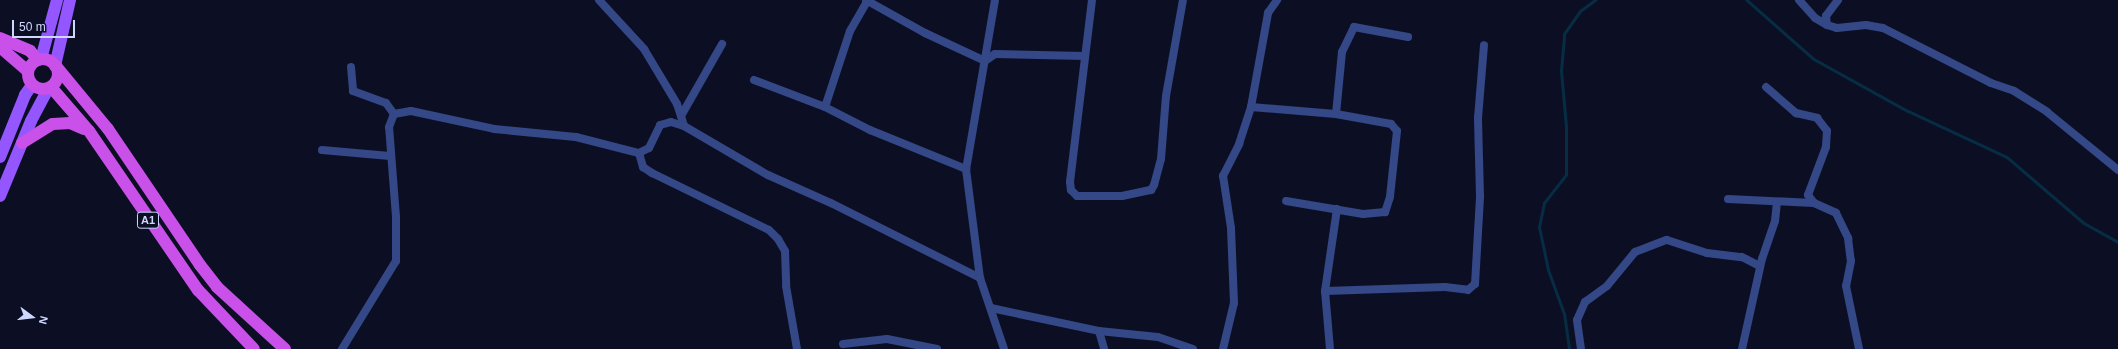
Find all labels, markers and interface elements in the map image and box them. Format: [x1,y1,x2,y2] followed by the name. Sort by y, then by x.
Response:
[14,12,77,38] scale bar
[19,20,46,34] text: 50 m
[136,211,160,229] road number: A1
[12,297,52,337] north arrow
[37,315,50,325] text: N

